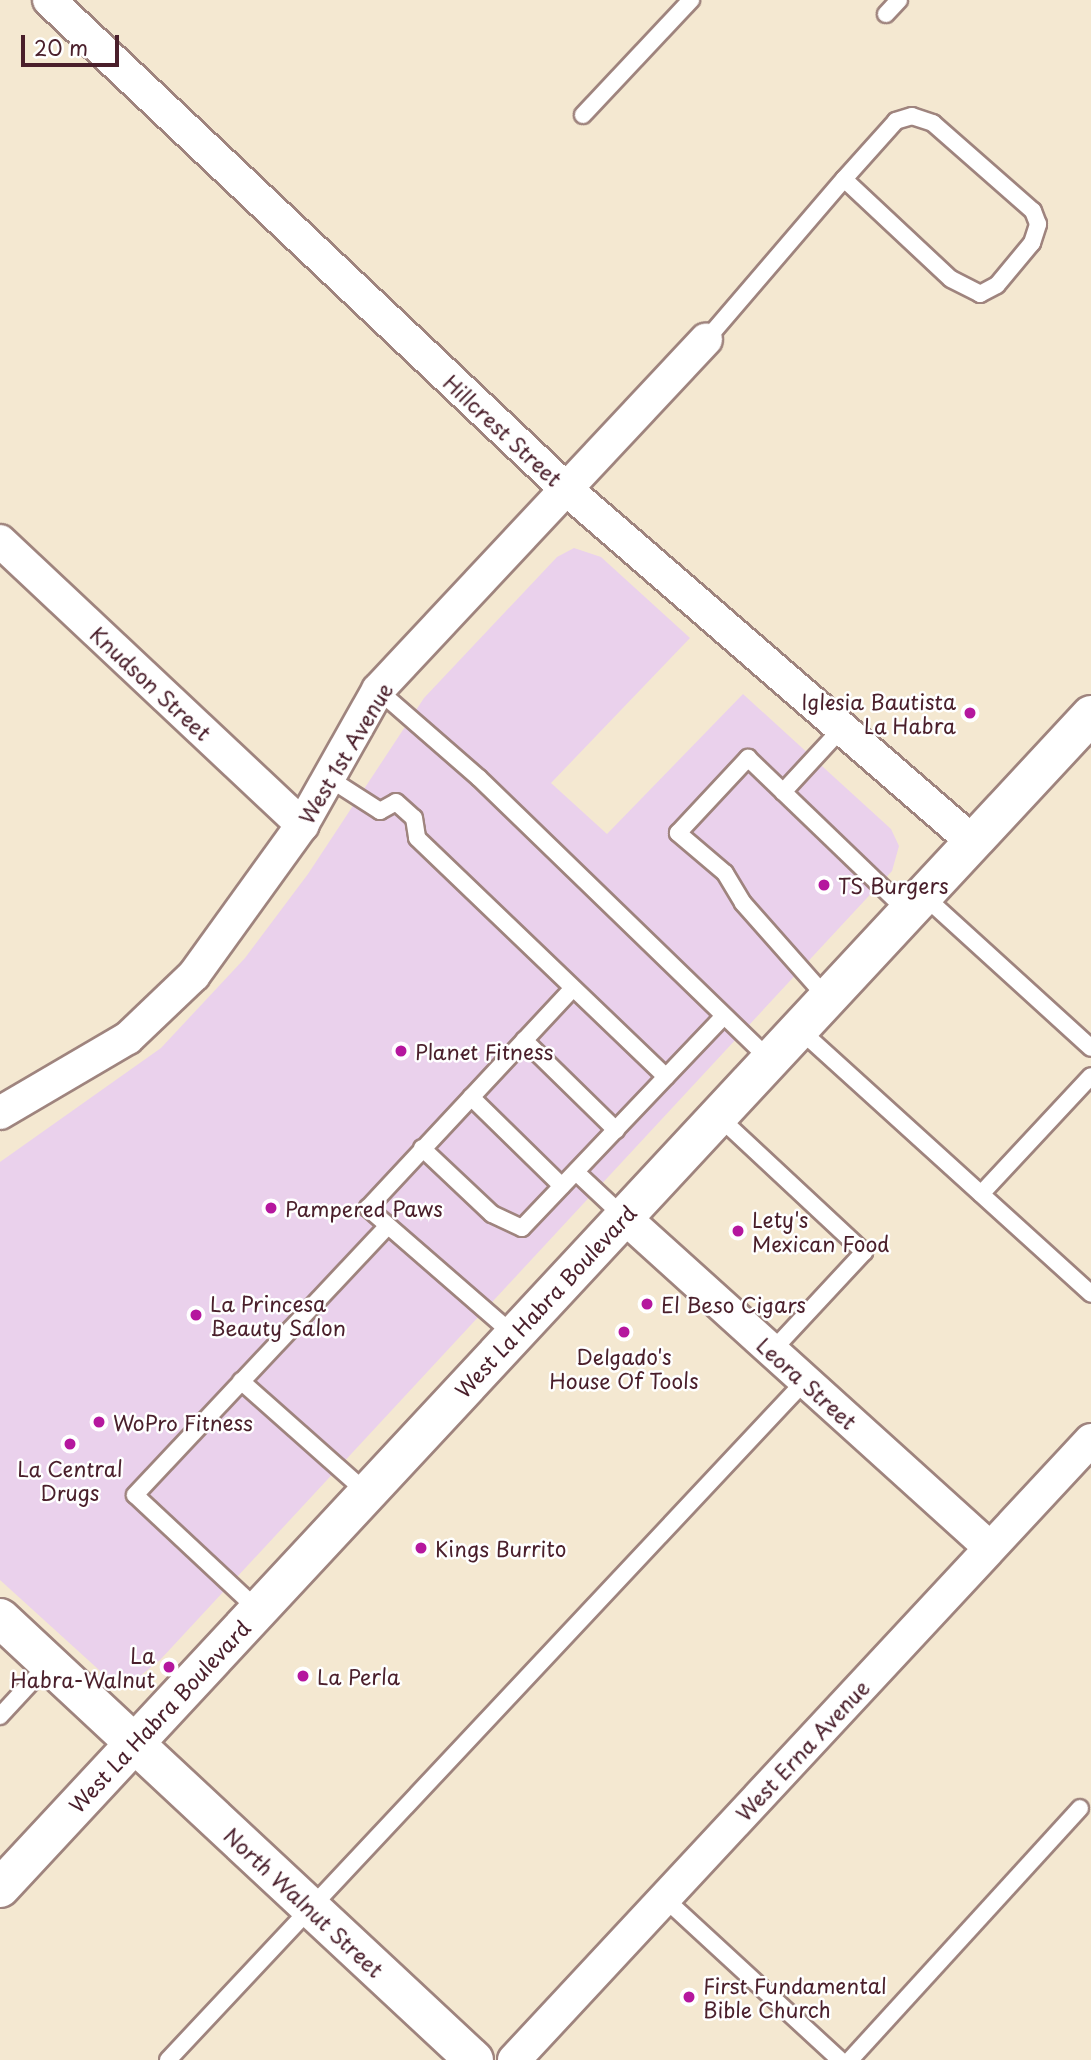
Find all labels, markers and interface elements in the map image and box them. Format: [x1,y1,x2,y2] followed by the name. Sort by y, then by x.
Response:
[24,21,122,65] scale bar
[34,31,88,63] text: 20 m
[438,369,568,491] street label: Hillcrest Street
[86,621,216,745] street label: Knudson Street
[292,677,398,829] street label: West 1st Avenue
[802,688,956,738] place label: Iglesia Bautista La Habra
[962,705,978,721] marker: Iglesia Bautista La Habra
[838,872,950,898] place label: TS Burgers
[816,877,832,893] marker: TS Burgers
[415,1038,555,1064] place label: Planet Fitness
[393,1043,409,1059] marker: Planet Fitness
[285,1195,444,1221] place label: Pampered Paws
[448,1198,642,1404] street label: West La Habra Boulevard
[263,1200,279,1216] marker: Pampered Paws
[752,1206,889,1256] place label: Lety's Mexican Food
[730,1223,746,1239] marker: Lety's Mexican Food
[210,1290,347,1340] place label: La Princesa Beauty Salon
[661,1291,806,1317] place label: El Beso Cigars
[639,1296,655,1312] marker: El Beso Cigars
[188,1307,204,1323] marker: La Princesa Beauty Salon
[616,1324,632,1340] marker: Delgado's House Of Tools
[752,1332,862,1434] street label: Leora Street
[549,1343,699,1393] place label: Delgado's House Of Tools
[113,1409,254,1435] place label: WoPro Fitness
[91,1414,107,1430] marker: WoPro Fitness
[62,1436,78,1452] marker: La Central Drugs
[16,1455,124,1505] place label: La Central Drugs
[435,1535,567,1561] place label: Kings Burrito
[413,1540,429,1556] marker: Kings Burrito
[62,1613,256,1819] street label: West La Habra Boulevard
[10,1642,155,1692] place label: La Habra-Walnut
[161,1659,177,1675] marker: La Habra-Walnut
[317,1663,401,1689] place label: La Perla
[295,1668,311,1684] marker: La Perla
[730,1674,874,1826] street label: West Erna Avenue
[220,1822,388,1982] street label: North Walnut Street
[703,1972,887,2022] place label: First Fundamental Bible Church
[681,1989,697,2005] marker: First Fundamental Bible Church

